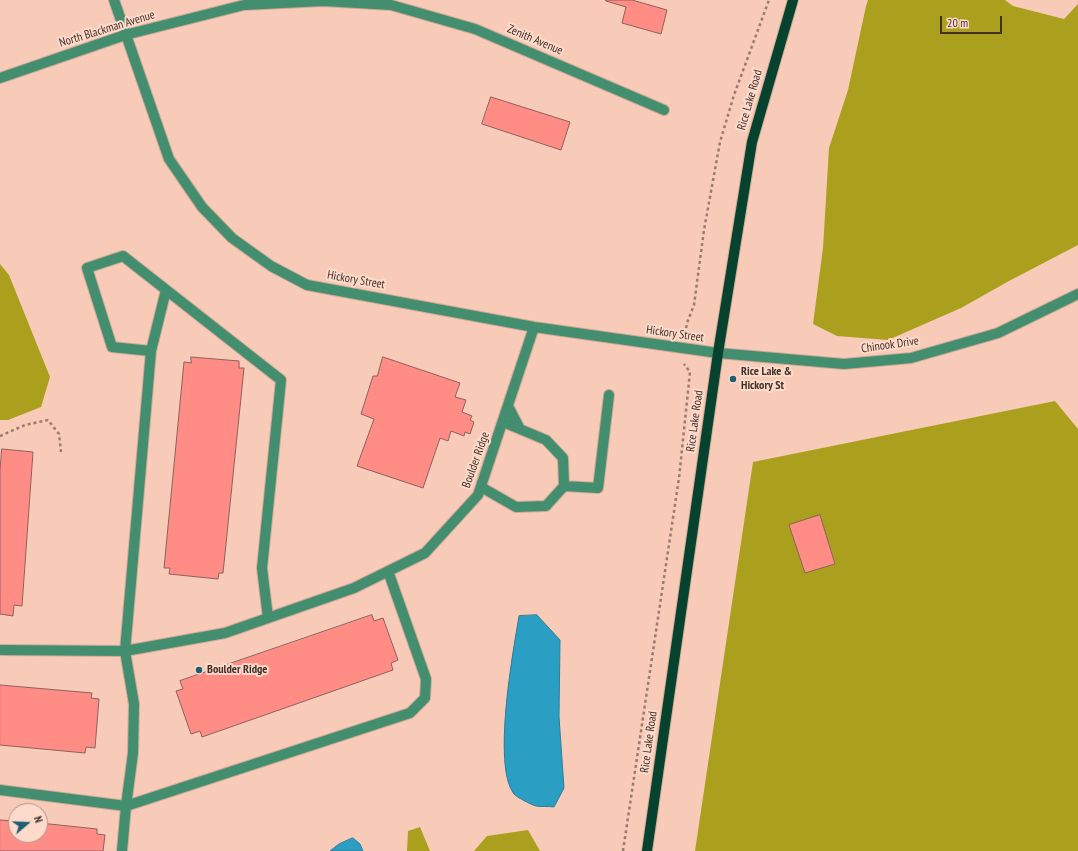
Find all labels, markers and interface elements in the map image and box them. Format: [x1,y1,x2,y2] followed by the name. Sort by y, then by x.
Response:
[57,8,157,50] street label: North Blackman Avenue
[942,8,1004,34] scale bar
[947,15,968,30] text: 20 m
[505,22,565,58] street label: Zenith Avenue
[735,68,765,132] street label: Rice Lake Road
[326,268,386,292] street label: Hickory Street
[645,323,705,345] street label: Hickory Street
[860,334,920,356] street label: Chinook Drive
[741,365,792,393] place label: Rice Lake & Hickory St
[728,374,738,384] marker: Rice Lake & Hickory St
[684,389,706,453] street label: Rice Lake Road
[459,430,493,490] street label: Boulder Ridge
[207,663,267,677] place label: Boulder Ridge
[194,665,204,675] marker: Boulder Ridge
[638,710,660,774] street label: Rice Lake Road
[8,803,48,843] north arrow
[31,814,46,825] text: N

